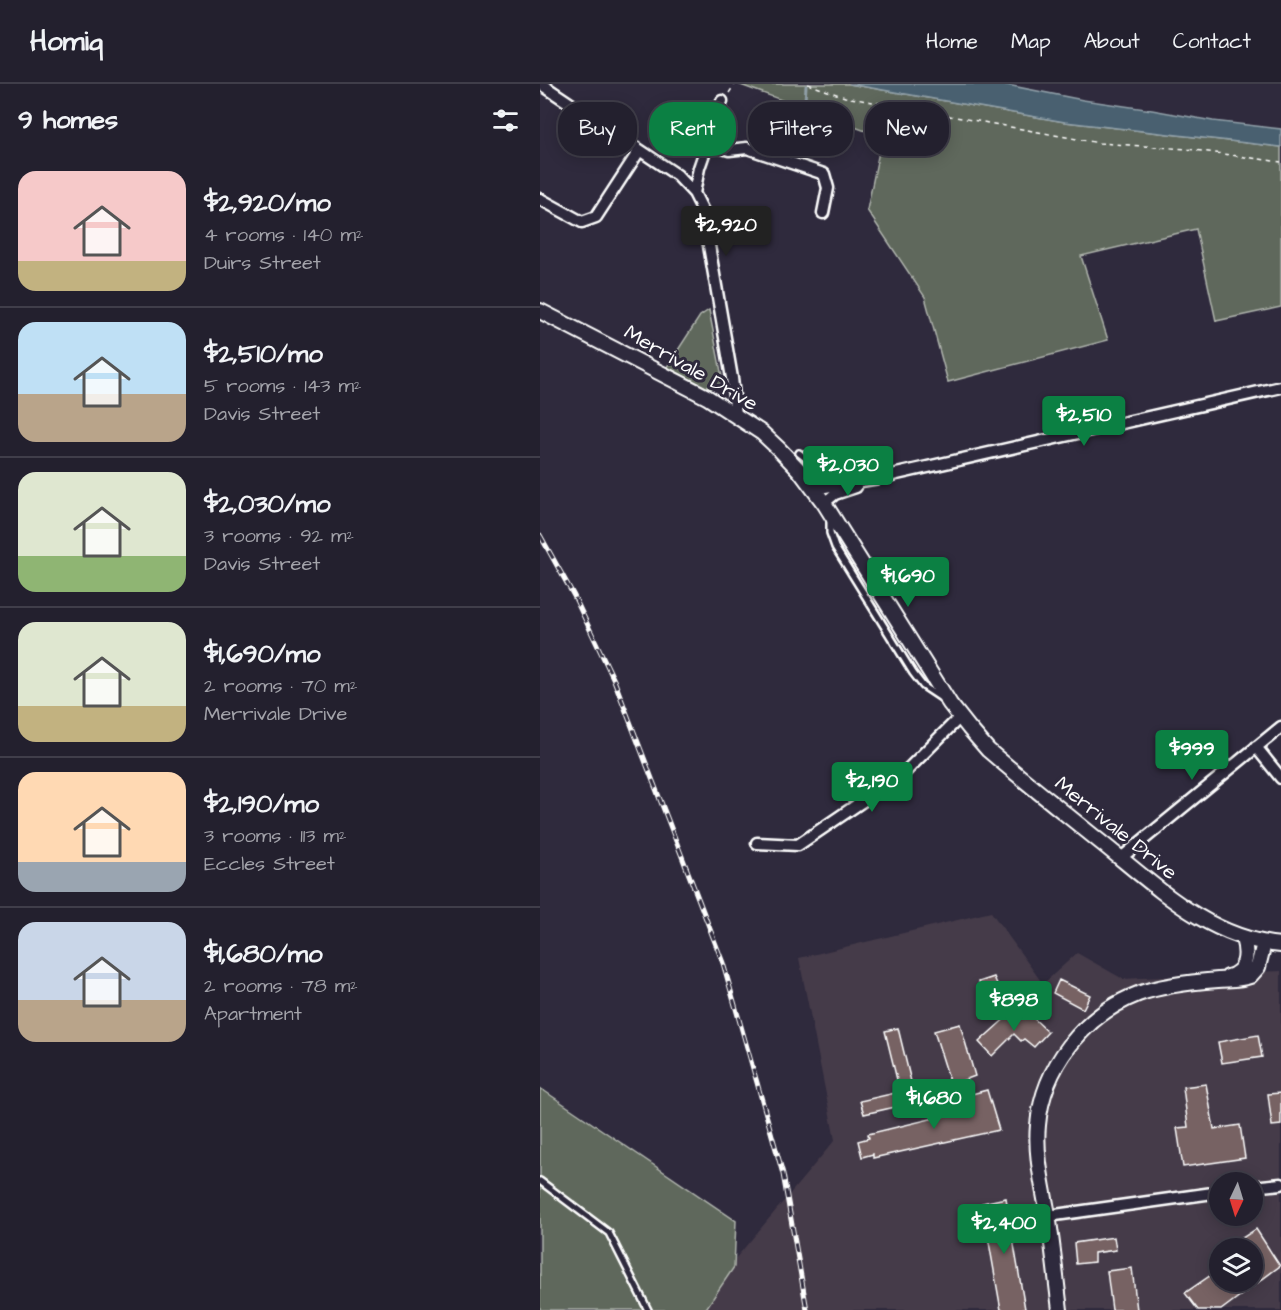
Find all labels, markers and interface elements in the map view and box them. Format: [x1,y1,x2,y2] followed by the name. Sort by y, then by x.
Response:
[30,22,103,61] text: Homiq
[926,27,978,56] text: Home
[1011,27,1051,56] text: Map
[1084,27,1140,56] text: About
[1173,27,1251,56] text: Contact
[18,102,118,138] text: 9 homes
[558,102,637,156] chip: Buy
[649,102,736,156] chip: Rent
[748,102,853,156] chip: Filters
[865,102,949,156] chip: New
[489,104,522,137] icon: filters
[204,185,331,221] text: $2,920/mo
[66,195,138,267] icon: home
[677,206,775,257] pin: $2,920
[695,211,757,239] text: $2,920
[204,221,363,249] text: 4 rooms · 140 m²
[204,249,321,277] text: Duirs Street
[619,318,763,418] street label: Merrivale Drive
[204,336,323,372] text: $2,510/mo
[66,346,138,418] icon: home
[204,372,362,400] text: 5 rooms · 143 m²
[1035,396,1133,447] pin: $2,510
[204,400,320,428] text: Davis Street
[1056,401,1112,429] text: $2,510
[799,446,897,497] pin: $2,030
[817,451,879,479] text: $2,030
[204,486,331,522] text: $2,030/mo
[66,496,138,568] icon: home
[204,522,354,550] text: 3 rooms · 92 m²
[204,550,320,578] text: Davis Street
[859,557,957,608] pin: $1,690
[881,562,935,590] text: $1,690
[204,636,321,672] text: $1,690/mo
[66,646,138,718] icon: home
[204,672,357,700] text: 2 rooms · 70 m²
[204,700,347,728] text: Merrivale Drive
[1156,730,1228,781] pin: $999
[1169,735,1215,763] text: $999
[823,762,921,813] pin: $2,190
[846,767,898,795] text: $2,190
[1048,769,1184,887] street label: Merrivale Drive
[204,786,319,822] text: $2,190/mo
[66,796,138,868] icon: home
[204,822,347,850] text: 3 rooms · 113 m²
[204,850,335,878] text: Eccles Street
[204,936,323,972] text: $1,680/mo
[66,946,138,1018] icon: home
[204,972,358,1000] text: 2 rooms · 78 m²
[978,981,1050,1032] pin: $898
[990,986,1038,1014] text: $898
[204,1000,302,1028] text: Apartment
[885,1079,983,1130] pin: $1,680
[906,1084,962,1112] text: $1,680
[1209,1172,1263,1226] north arrow
[1209,1172,1263,1292] map controls
[955,1204,1053,1255] pin: $2,400
[972,1209,1036,1237] text: $2,400
[1209,1238,1263,1292] button: layers

